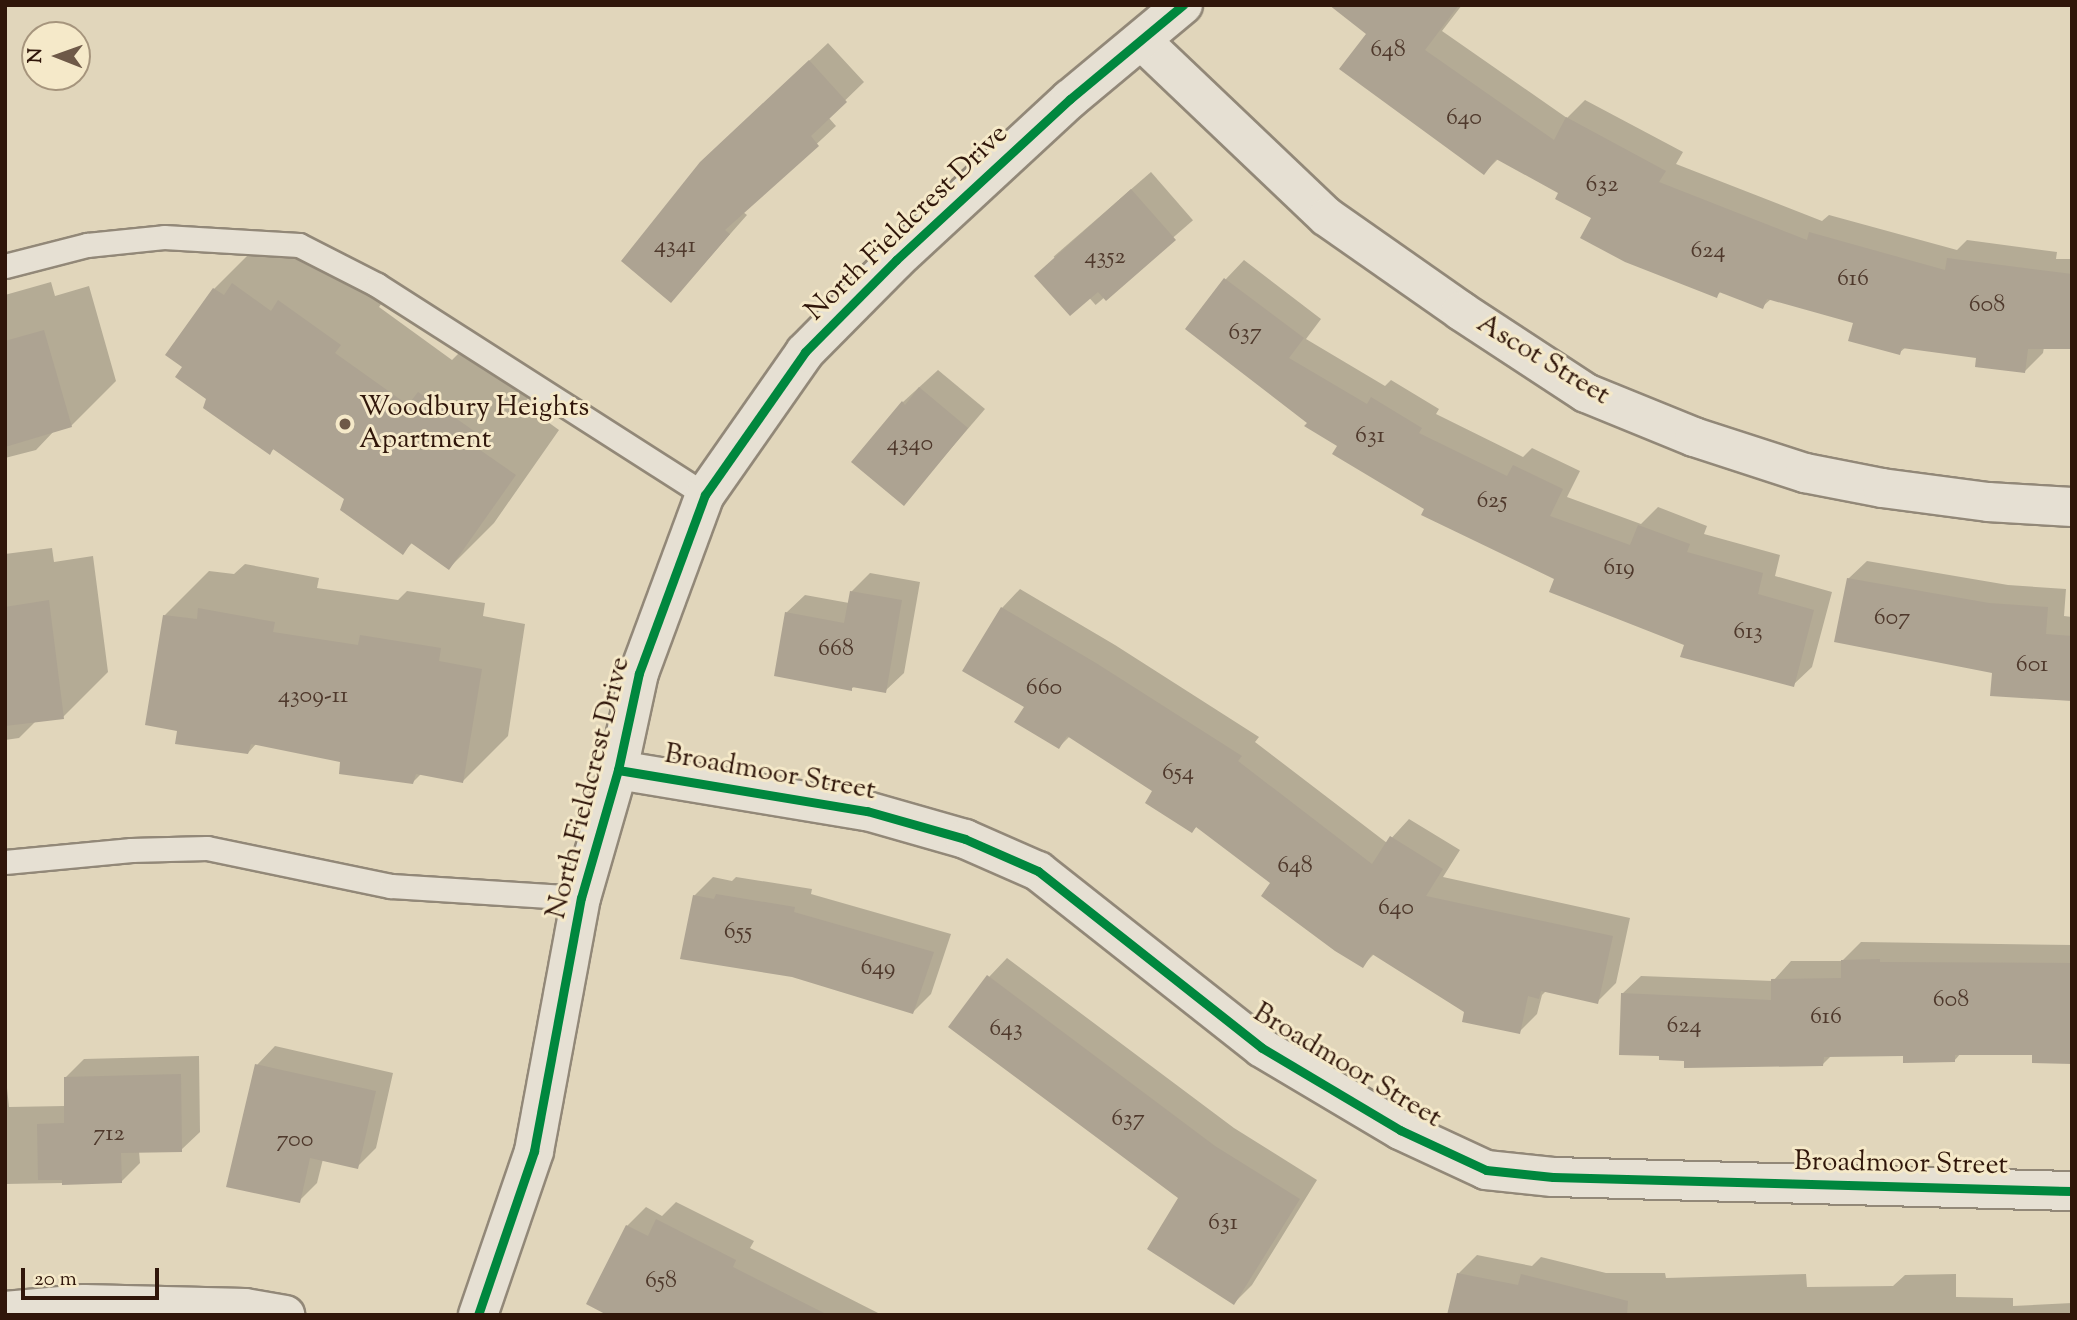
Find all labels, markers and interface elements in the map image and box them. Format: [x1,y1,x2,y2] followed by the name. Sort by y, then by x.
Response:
[21,21,91,91] north arrow
[1370,37,1406,65] house number: 648
[23,48,50,63] text: N
[1446,105,1482,133] house number: 640
[799,118,1015,328] street label: North Fieldcrest Drive
[1586,172,1618,200] house number: 632
[654,233,696,261] house number: 4341
[1690,238,1726,266] house number: 624
[1084,244,1126,272] house number: 4352
[1837,266,1869,294] house number: 616
[1969,292,2005,320] house number: 608
[1470,307,1616,413] street label: Ascot Street
[1228,320,1262,348] house number: 637
[359,391,589,457] place label: Woodbury Heights Apartment
[337,416,353,432] marker: Woodbury Heights Apartment
[1355,423,1385,451] house number: 631
[887,431,933,459] house number: 4340
[1476,488,1508,516] house number: 625
[1603,555,1635,583] house number: 619
[1874,605,1910,633] house number: 607
[1733,619,1763,647] house number: 613
[818,636,854,664] house number: 668
[2016,652,2048,680] house number: 601
[540,654,638,922] street label: North Fieldcrest Drive
[1026,675,1062,703] house number: 660
[278,683,348,711] house number: 4309-11
[662,738,878,808] street label: Broadmoor Street
[1162,760,1194,788] house number: 654
[1277,853,1313,881] house number: 648
[1378,895,1414,923] house number: 640
[724,919,752,947] house number: 655
[860,955,896,983] house number: 649
[1933,987,1969,1015] house number: 608
[1247,996,1447,1136] street label: Broadmoor Street
[1810,1004,1842,1032] house number: 616
[1666,1013,1702,1041] house number: 624
[989,1016,1023,1044] house number: 643
[1111,1106,1145,1134] house number: 637
[93,1121,125,1149] house number: 712
[277,1127,313,1155] house number: 700
[1794,1145,2008,1183] street label: Broadmoor Street
[1208,1210,1238,1238] house number: 631
[24,1254,163,1298] scale bar
[34,1265,77,1295] text: 20 m
[645,1268,677,1296] house number: 658

